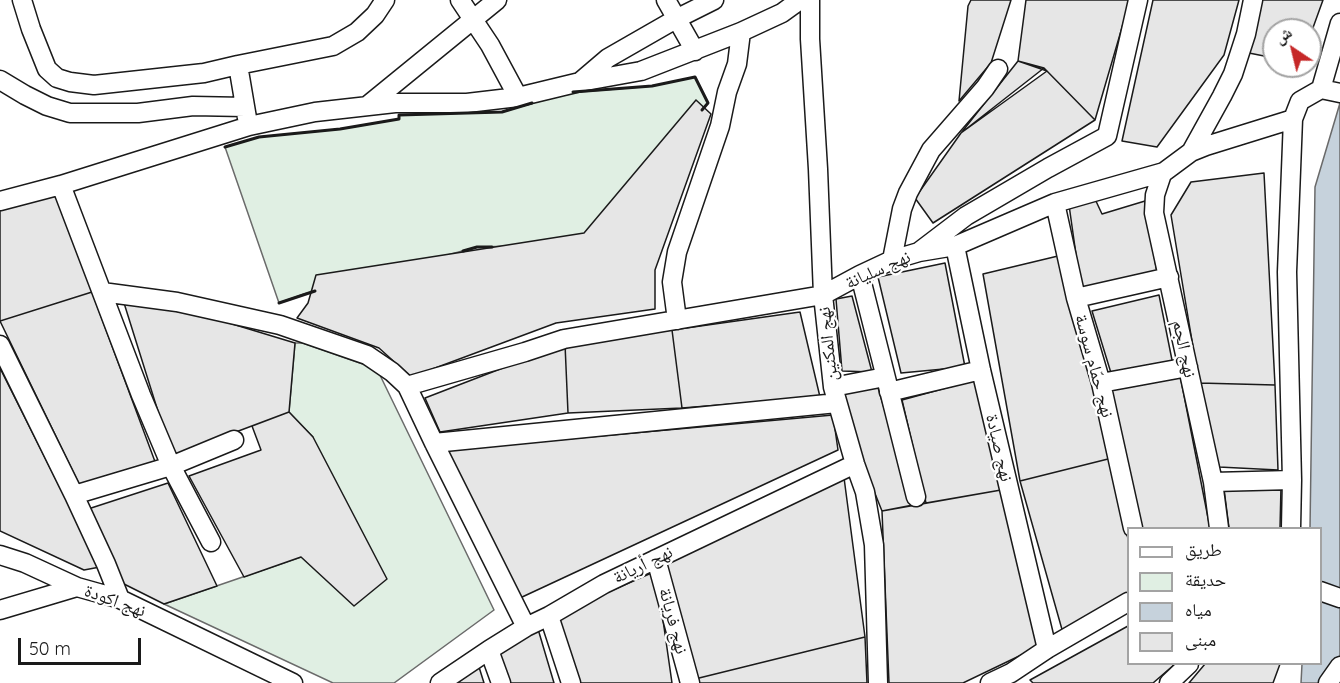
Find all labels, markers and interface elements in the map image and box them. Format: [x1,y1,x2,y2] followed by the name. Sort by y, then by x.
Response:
[1262,18,1322,78] north arrow
[1270,22,1296,48] text: ش
[842,246,914,294] street label: نهج سليانة
[813,306,843,382] street label: نهج المكنين
[1070,312,1118,420] street label: نهج حمّام سوسة
[1167,318,1201,380] street label: نهج الجم
[981,412,1017,484] street label: نهج صيادة
[1127,527,1322,665] legend
[1185,538,1222,561] text: طريق
[610,541,676,589] street label: نهج أريانة
[1185,568,1226,591] text: حديقة
[81,580,149,622] street label: نهج اكودة
[654,586,692,656] street label: نهج فريانة
[1185,598,1212,621] text: مياه
[21,626,144,664] scale bar
[1185,628,1216,651] text: مبنى
[29,637,71,660] text: 50 m

